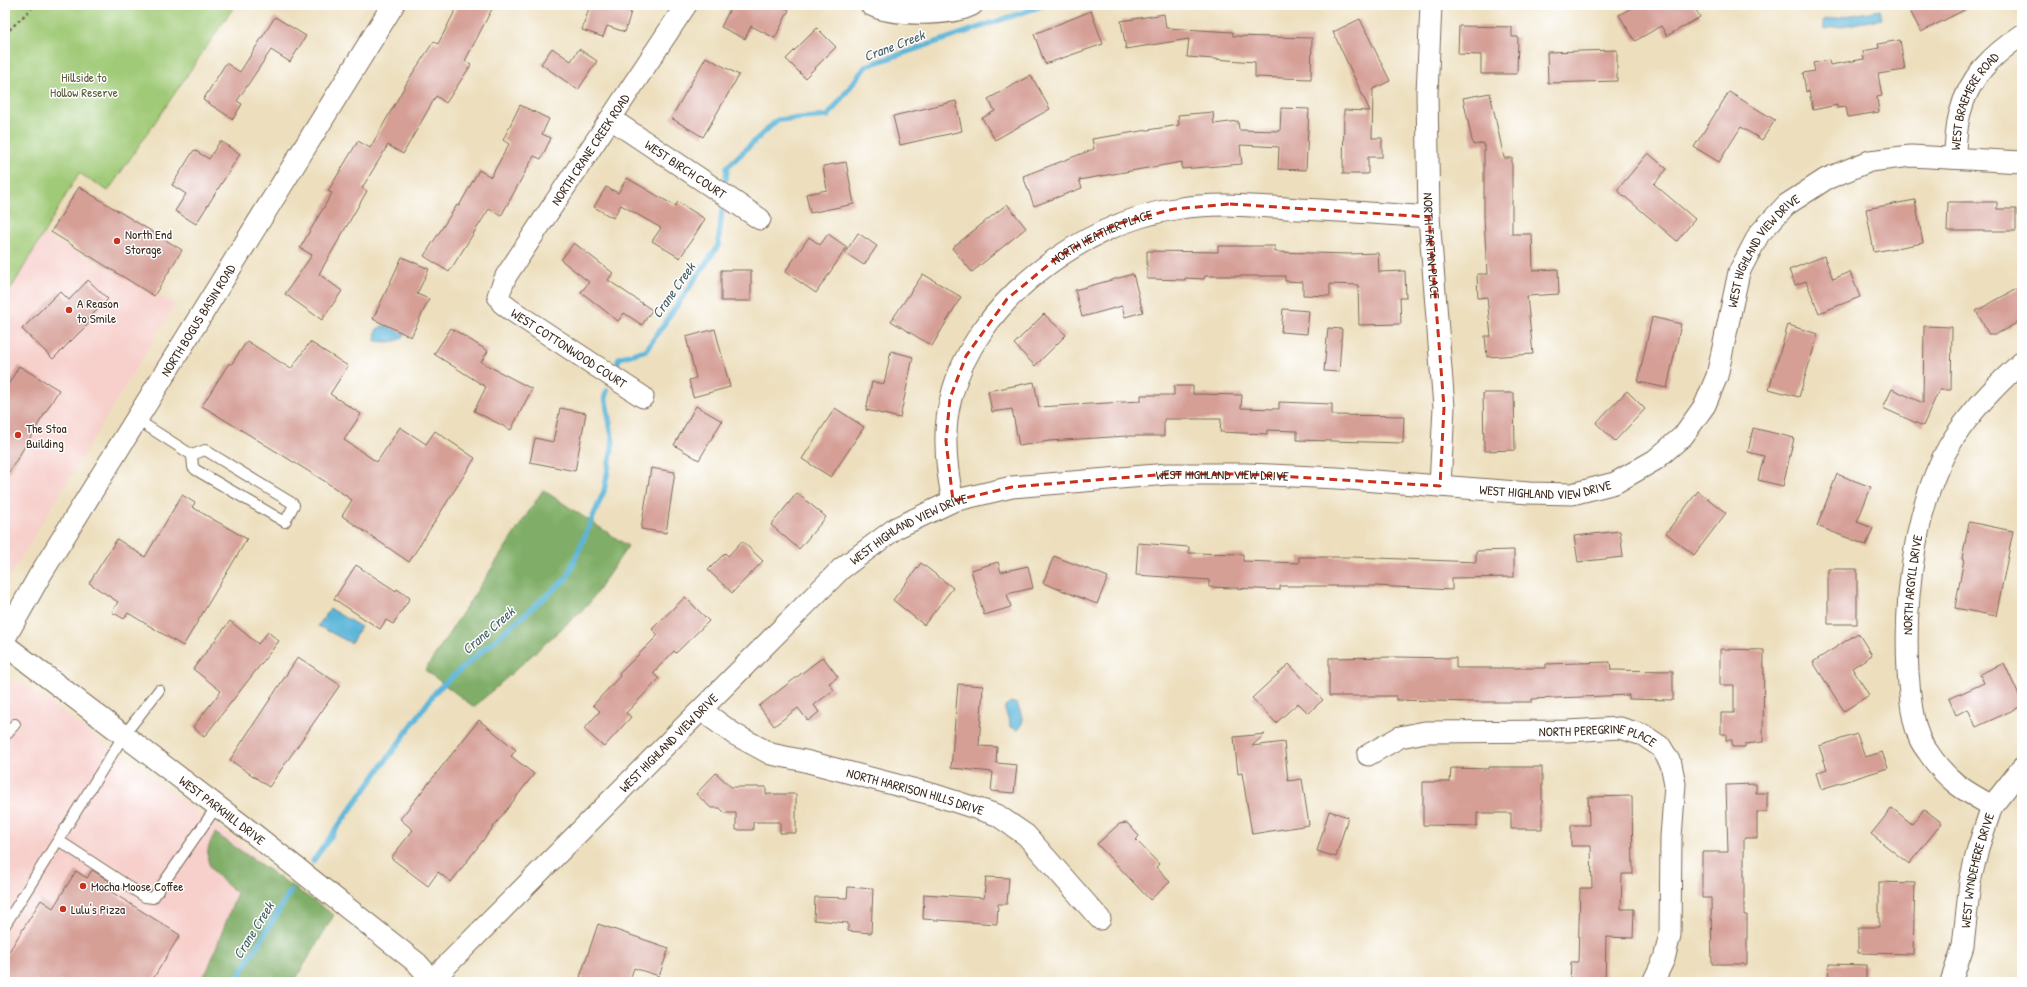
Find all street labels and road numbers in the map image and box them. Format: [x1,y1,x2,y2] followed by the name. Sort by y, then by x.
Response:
[1946,47,2003,151] street label: WEST BRAEMERE ROAD
[546,90,634,209] street label: NORTH CRANE CREEK ROAD
[642,135,731,203] street label: WEST BIRCH COURT
[1723,189,1803,309] street label: WEST HIGHLAND VIEW DRIVE
[1420,193,1444,300] street label: NORTH TARTAN PLACE
[1047,205,1154,269] street label: NORTH HEATHER PLACE
[156,260,240,380] street label: NORTH BOGUS BASIN ROAD
[508,304,631,393] street label: WEST COTTONWOOD COURT
[1155,465,1289,485] street label: WEST HIGHLAND VIEW DRIVE
[1479,475,1613,503] street label: WEST HIGHLAND VIEW DRIVE
[846,489,969,569] street label: WEST HIGHLAND VIEW DRIVE
[1898,533,1926,635] street label: NORTH ARGYLL DRIVE
[615,689,722,796] street label: WEST HIGHLAND VIEW DRIVE
[1539,719,1660,751] street label: NORTH PEREGRINE PLACE
[845,763,986,819] street label: NORTH HARRISON HILLS DRIVE
[175,771,270,849] street label: WEST PARKHILL DRIVE
[1956,810,1998,929] street label: WEST WYNDEMERE DRIVE

